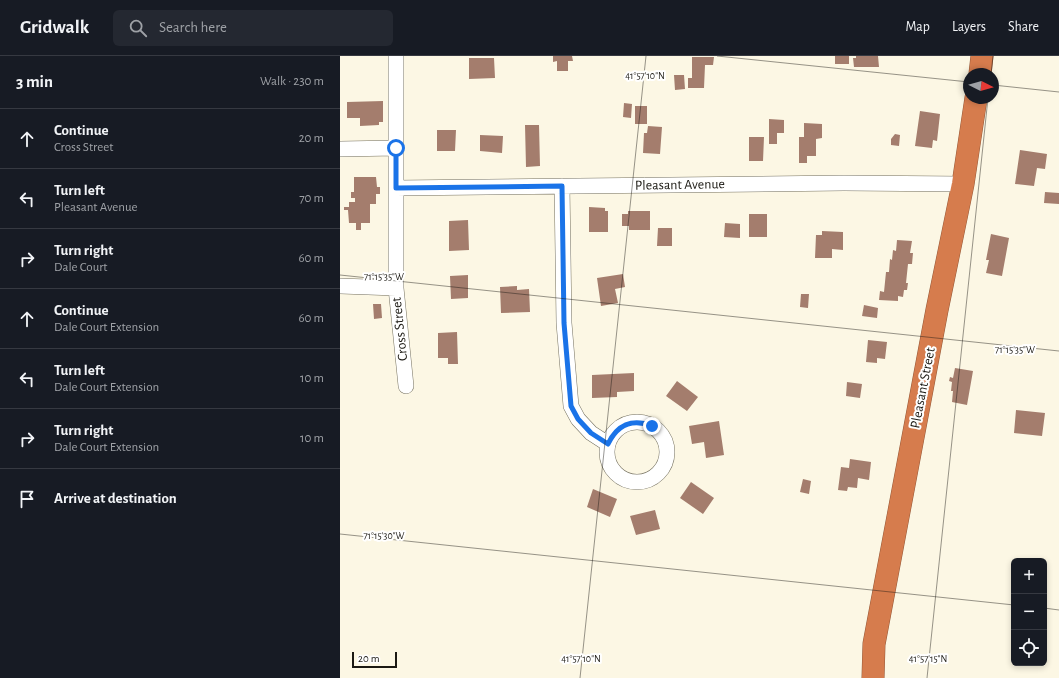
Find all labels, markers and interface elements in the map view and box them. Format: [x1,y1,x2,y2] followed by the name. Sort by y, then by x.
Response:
[113,10,393,46] search box
[127,17,149,39] icon: search
[20,18,89,37] text: Gridwalk
[159,20,227,35] text: Search here
[905,20,930,34] text: Map
[952,20,986,34] text: Layers
[1008,20,1039,34] text: Share
[963,68,999,104] north arrow
[625,71,665,81] text: 41°57'10"N
[16,73,53,90] text: 3 min
[260,75,324,88] text: Walk · 230 m
[54,123,109,138] text: Continue
[16,128,38,150] icon: ahead
[299,132,324,145] text: 20 m
[387,139,405,157] route start
[54,141,113,154] text: Cross Street
[635,177,725,193] street label: Pleasant Avenue
[54,183,105,198] text: Turn left
[16,188,38,210] icon: left
[299,192,324,205] text: 70 m
[54,201,138,214] text: Pleasant Avenue
[54,243,113,258] text: Turn right
[16,248,38,270] icon: right
[298,252,324,265] text: 60 m
[54,261,107,274] text: Dale Court
[364,272,404,282] text: 71°15'35"W
[390,296,410,362] street label: Cross Street
[54,303,109,318] text: Continue
[16,308,38,330] icon: ahead
[298,312,324,325] text: 60 m
[54,321,159,334] text: Dale Court Extension
[995,345,1035,355] text: 71°15'35"W
[908,346,938,430] street label: Pleasant Street
[54,363,105,378] text: Turn left
[16,368,38,390] icon: left
[300,372,324,385] text: 10 m
[54,381,159,394] text: Dale Court Extension
[643,417,661,435] route end
[54,423,113,438] text: Turn right
[16,428,38,450] icon: right
[300,432,324,445] text: 10 m
[54,441,159,454] text: Dale Court Extension
[16,488,38,510] icon: arrive
[54,491,177,506] text: Arrive at destination
[363,531,405,541] text: 71°15'30"W
[1011,558,1047,666] map controls
[1011,558,1047,594] button: +
[1011,594,1047,630] button: −
[1011,630,1047,666] button: locate
[352,650,397,669] scale bar
[358,653,379,664] text: 20 m
[561,654,601,664] text: 41°57'10"N
[909,654,947,664] text: 41°57'15"N

